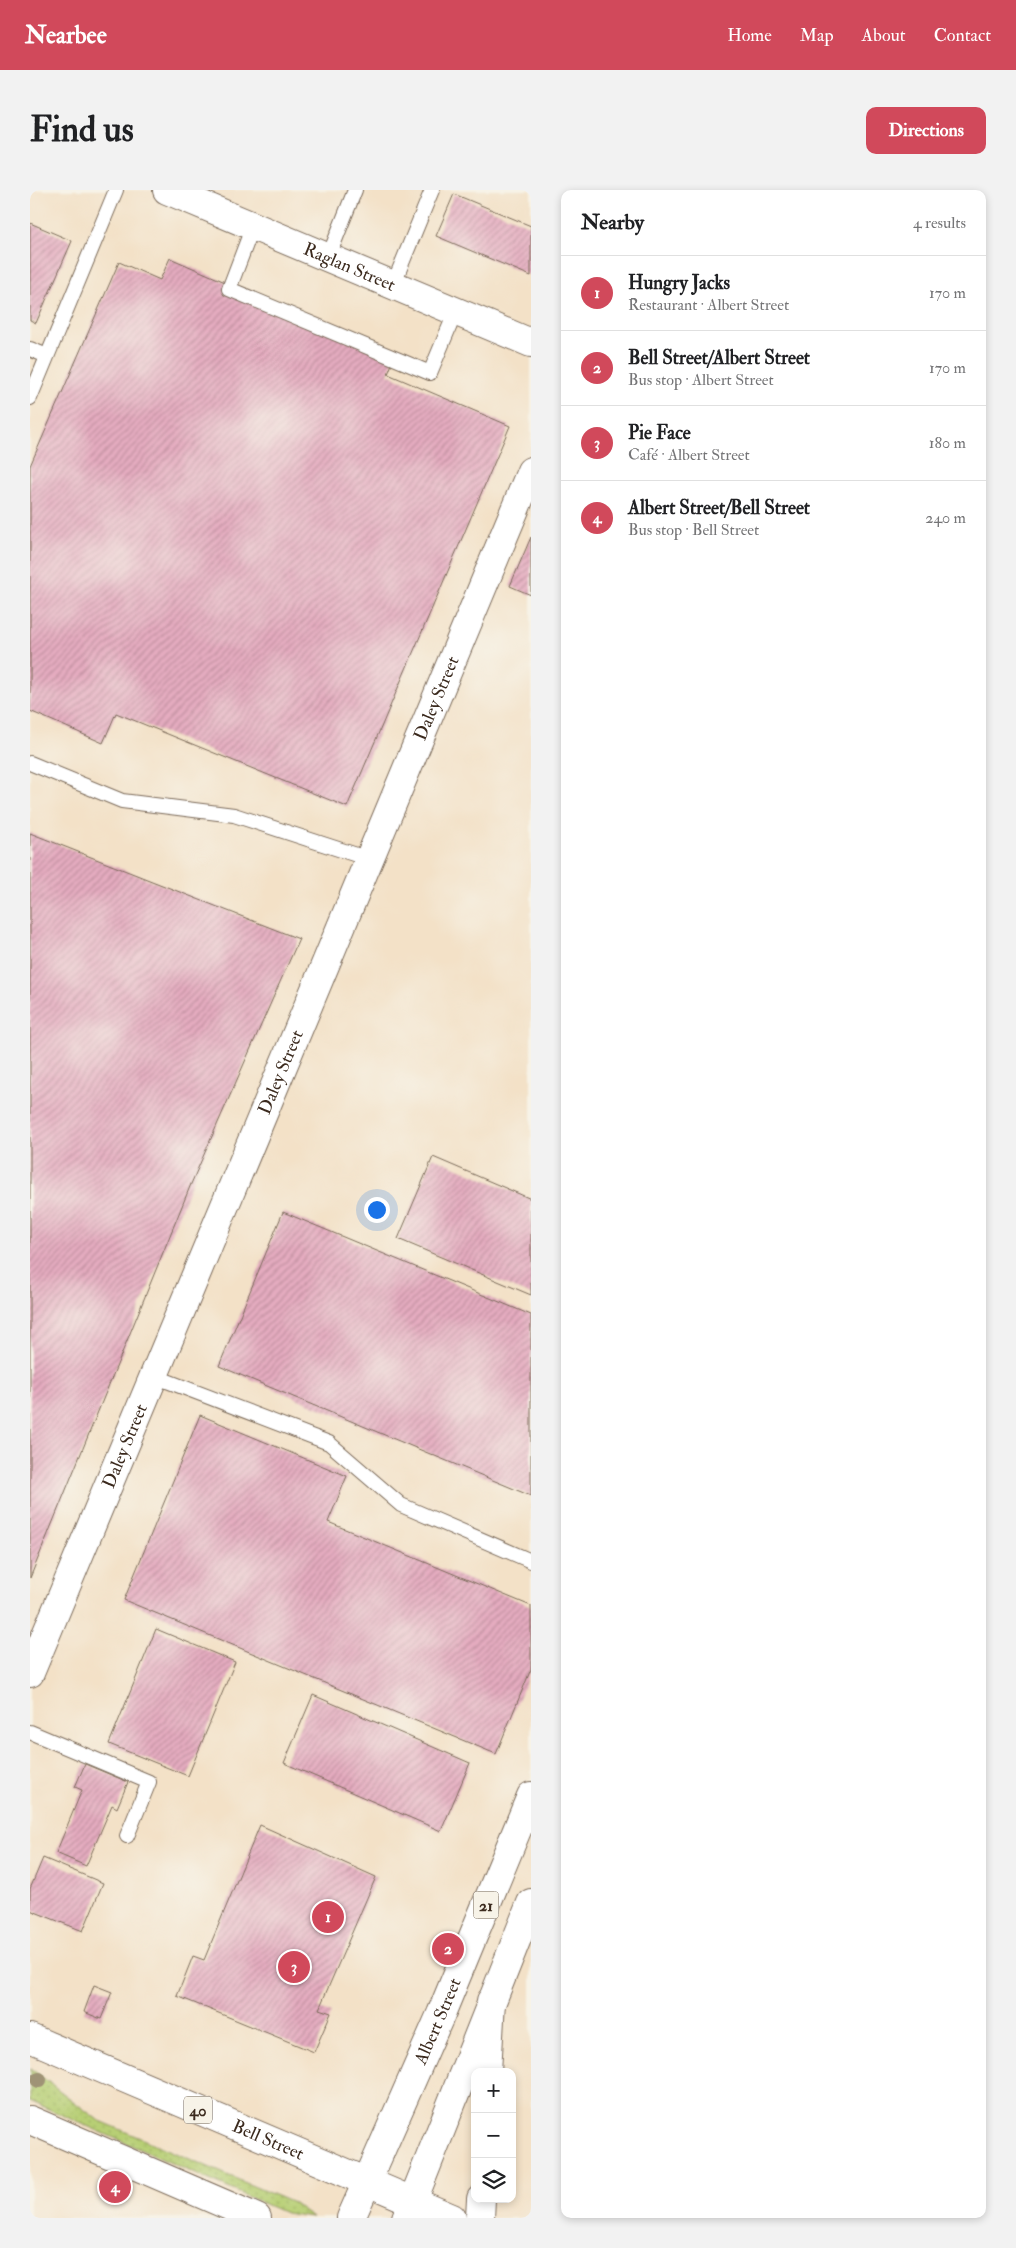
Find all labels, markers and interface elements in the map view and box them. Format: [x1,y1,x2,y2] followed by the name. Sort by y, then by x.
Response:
[25,20,107,51] text: Nearbee
[727,24,772,47] text: Home
[800,24,834,47] text: Map
[862,24,906,47] text: About
[934,24,991,47] text: Contact
[866,107,986,154] button: Directions
[30,108,134,152] text: Find us
[581,209,644,236] text: Nearby
[913,213,966,233] text: 4 results
[300,238,399,297] street label: Raglan Street
[628,271,730,295] text: Hungry Jacks
[594,283,600,303] text: 1
[929,283,966,303] text: 170 m
[628,295,789,315] text: Restaurant · Albert Street
[628,346,810,370] text: Bell Street/Albert Street
[593,358,601,378] text: 2
[929,358,966,378] text: 170 m
[628,370,774,390] text: Bus stop · Albert Street
[628,421,691,445] text: Pie Face
[594,433,600,453] text: 3
[929,433,966,453] text: 180 m
[628,445,750,465] text: Café · Albert Street
[628,496,810,520] text: Albert Street/Bell Street
[593,508,601,528] text: 4
[925,508,966,528] text: 240 m
[628,520,759,540] text: Bus stop · Bell Street
[409,653,465,744] street label: Daley Street
[253,1027,309,1118] street label: Daley Street
[364,1197,390,1223] your location
[97,1400,153,1492] street label: Daley Street
[474,1892,498,1918] road number: 21
[312,1898,344,1936] pin: 1
[432,1930,464,1968] pin: 2
[278,1948,310,1986] pin: 3
[409,1974,467,2069] street label: Albert Street
[471,2068,516,2203] map controls
[471,2068,516,2113] button: +
[184,2096,212,2124] road number: 40
[471,2113,516,2158] button: −
[229,2115,308,2166] street label: Bell Street
[471,2158,516,2203] button: layers
[99,2168,131,2206] pin: 4

